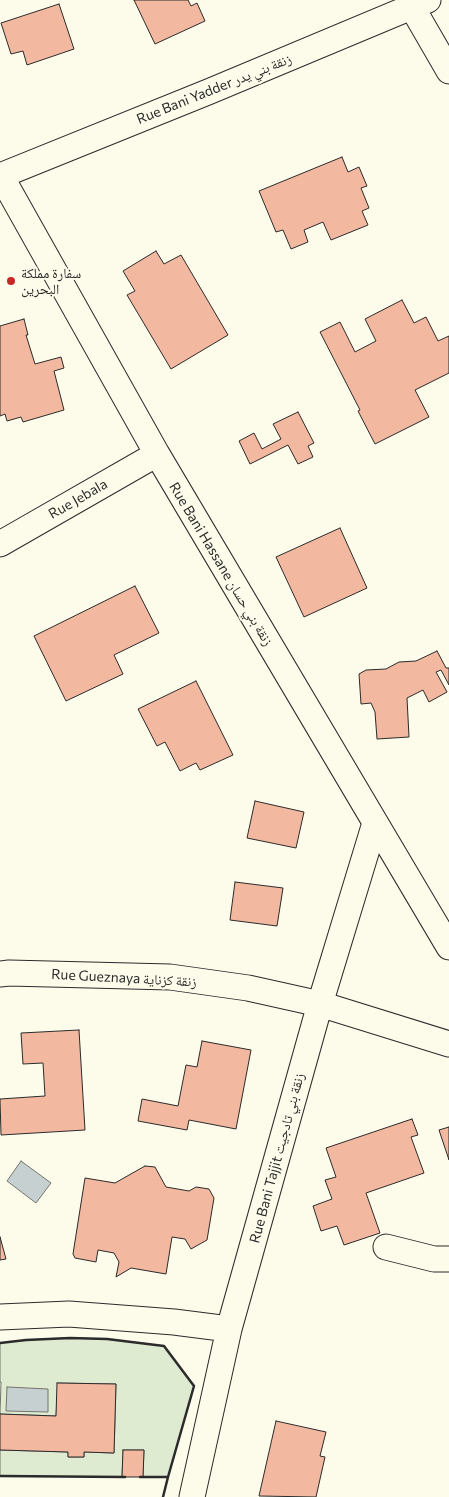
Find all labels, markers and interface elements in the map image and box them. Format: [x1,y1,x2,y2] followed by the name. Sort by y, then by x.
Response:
[134,50,294,128] street label: Rue Bani Yadder زنقة بني يدر
[21,265,81,298] place label: سفارة مملكة البحرين
[5,275,17,287] marker: سفارة مملكة البحرين
[46,475,110,523] street label: Rue Jebala
[165,479,277,649] street label: Rue Bani Hassane زنقة بني حسان
[51,966,197,990] street label: Rue Gueznaya زنقة كزناية
[246,1071,308,1245] street label: Rue Bani Tajjit زنقة بني تادجيت

